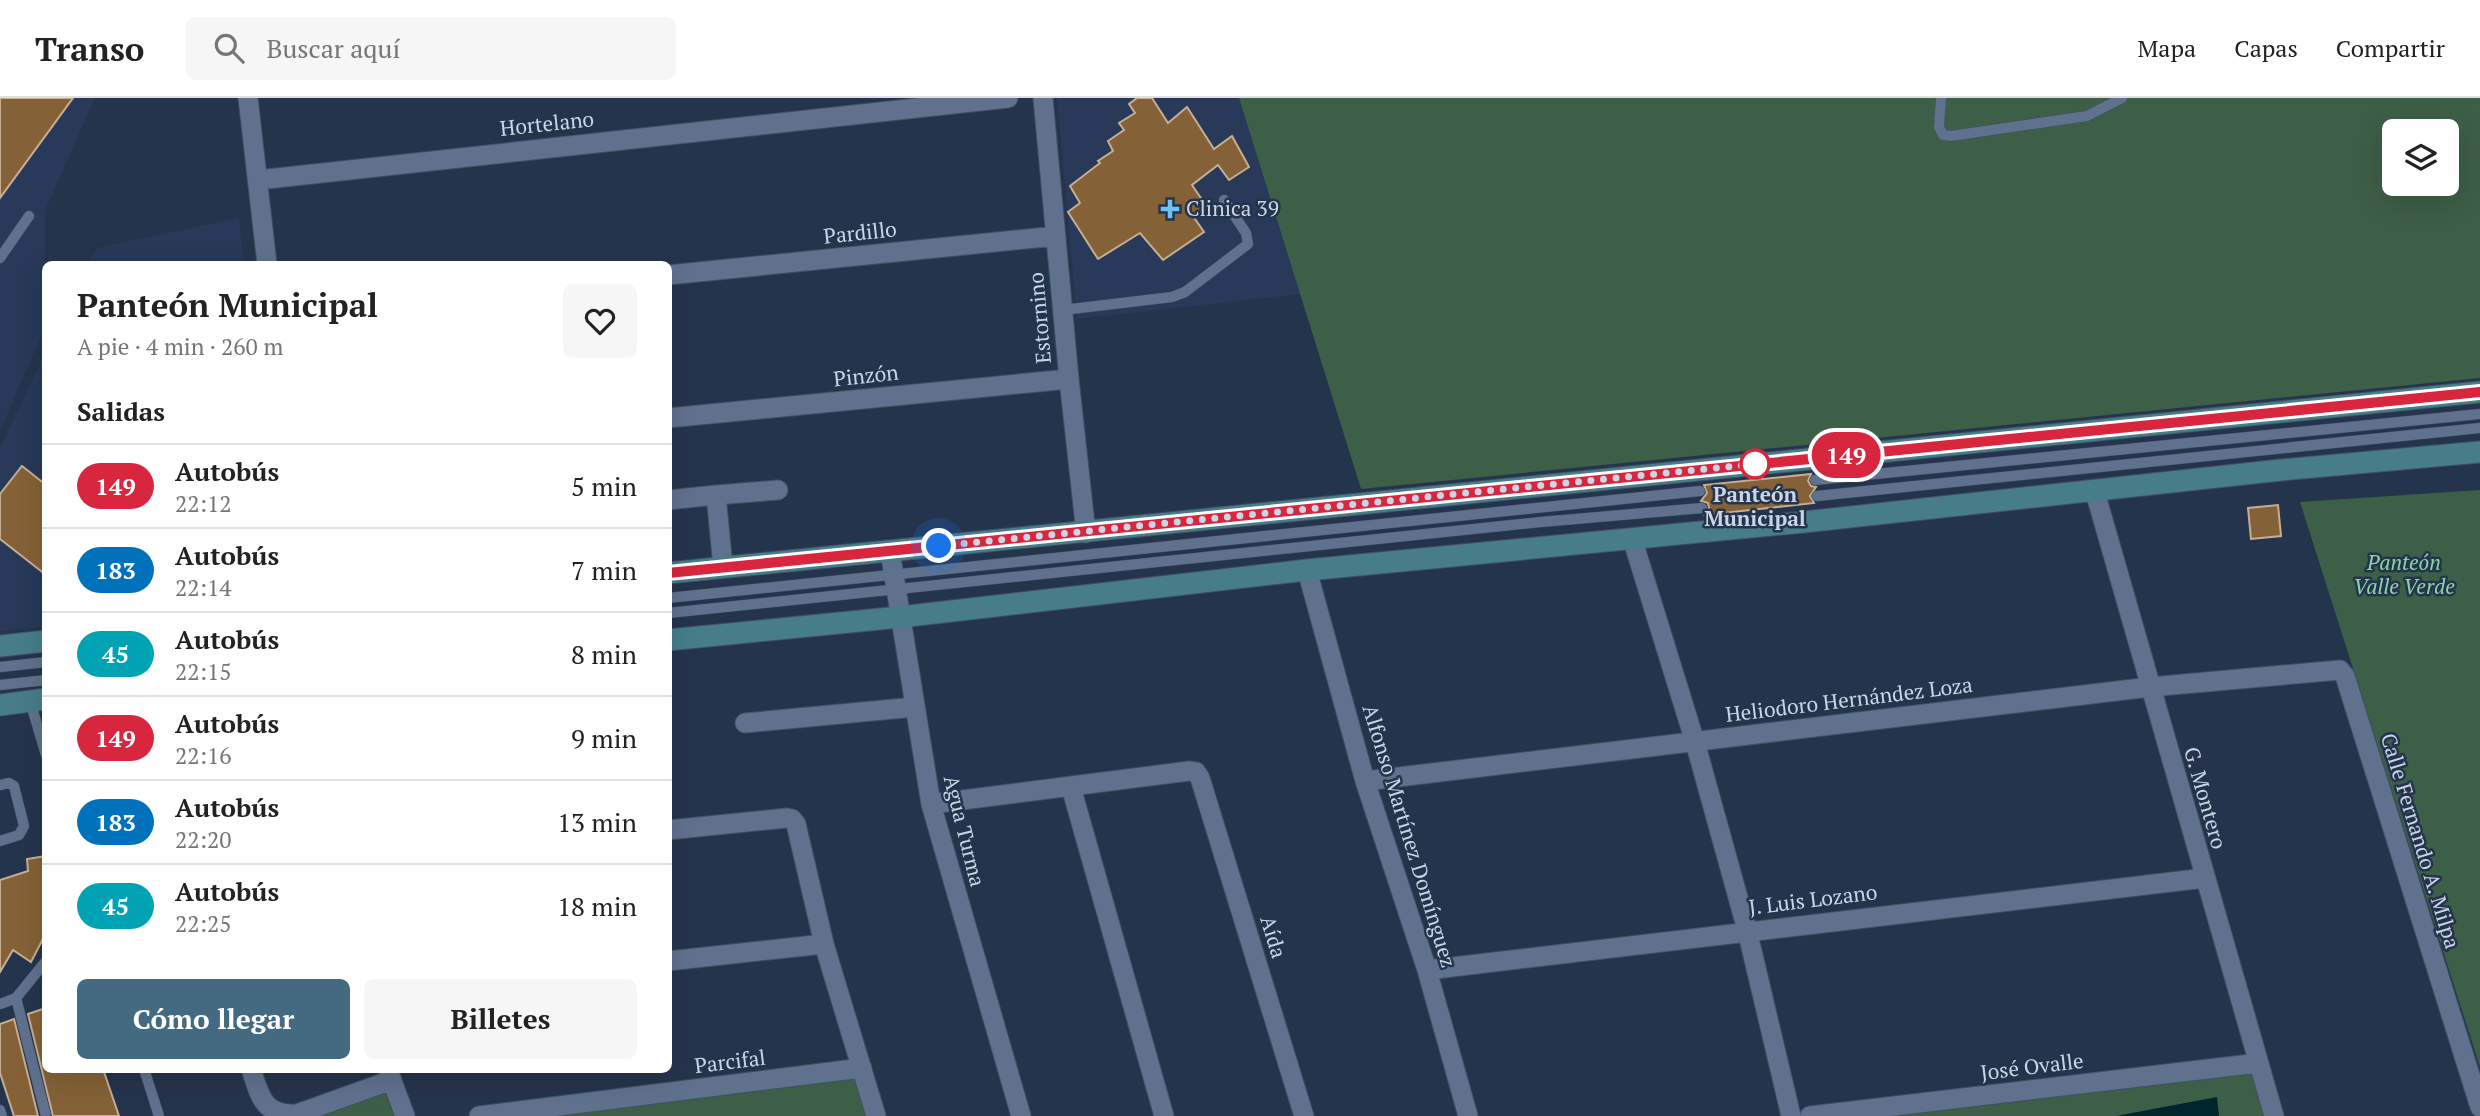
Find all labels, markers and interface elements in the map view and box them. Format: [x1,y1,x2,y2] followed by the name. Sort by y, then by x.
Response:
[186,17,676,80] search box
[35,27,144,70] text: Transo
[210,29,248,67] icon: search
[266,31,400,65] text: Buscar aquí
[2138,32,2196,64] text: Mapa
[2234,32,2298,64] text: Capas
[2336,32,2445,64] text: Compartir
[499,104,595,142] street label: Hortelano
[2382,119,2459,196] map controls
[2382,119,2459,196] button: layers
[1186,194,1279,222] place label: Clinica 39
[1160,199,1180,219] marker: Clinica 39
[822,214,898,250] street label: Pardillo
[1021,271,1057,365] street label: Estornino
[77,283,378,326] text: Panteón Municipal
[563,284,637,358] button: heart
[77,331,283,362] text: A pie · 4 min · 260 m
[832,358,900,392] street label: Pinzón
[77,394,165,428] text: Salidas
[1806,432,1886,478] line badge: 149
[1826,439,1866,471] text: 149
[1740,449,1770,479] marker: Panteón Municipal
[175,454,279,488] text: Autobús
[571,469,637,503] text: 5 min
[95,470,136,502] text: 149
[1704,480,1806,532] place label: Panteón Municipal
[175,488,232,519] text: 22:12
[921,528,956,563] your location
[175,538,279,572] text: Autobús
[2353,548,2455,600] park label: Panteón Valle Verde
[571,553,637,587] text: 7 min
[95,554,136,586] text: 183
[175,572,232,603] text: 22:14
[175,622,279,656] text: Autobús
[571,637,637,671] text: 8 min
[102,638,129,670] text: 45
[175,656,232,687] text: 22:15
[1724,670,1974,728] street label: Heliodoro Hernández Loza
[1357,701,1463,971] street label: Alfonso Martínez Domínguez
[175,706,279,740] text: Autobús
[571,721,637,755] text: 9 min
[95,722,136,754] text: 149
[2375,730,2467,952] street label: Calle Fernando A. Milpa
[175,740,232,771] text: 22:16
[2178,743,2234,852] street label: G. Montero
[938,772,992,890] street label: Agua Turma
[175,790,279,824] text: Autobús
[557,805,637,839] text: 13 min
[95,806,136,838] text: 183
[175,824,232,855] text: 22:20
[175,874,279,908] text: Autobús
[1747,877,1879,921] street label: J. Luis Lozano
[557,889,637,923] text: 18 min
[102,890,129,922] text: 45
[175,908,232,939] text: 22:25
[1254,912,1294,962] street label: Aída
[77,979,350,1059] button: Cómo llegar
[364,979,637,1059] button: Billetes
[693,1043,767,1079] street label: Parcifal
[1979,1046,2085,1086] street label: José Ovalle

